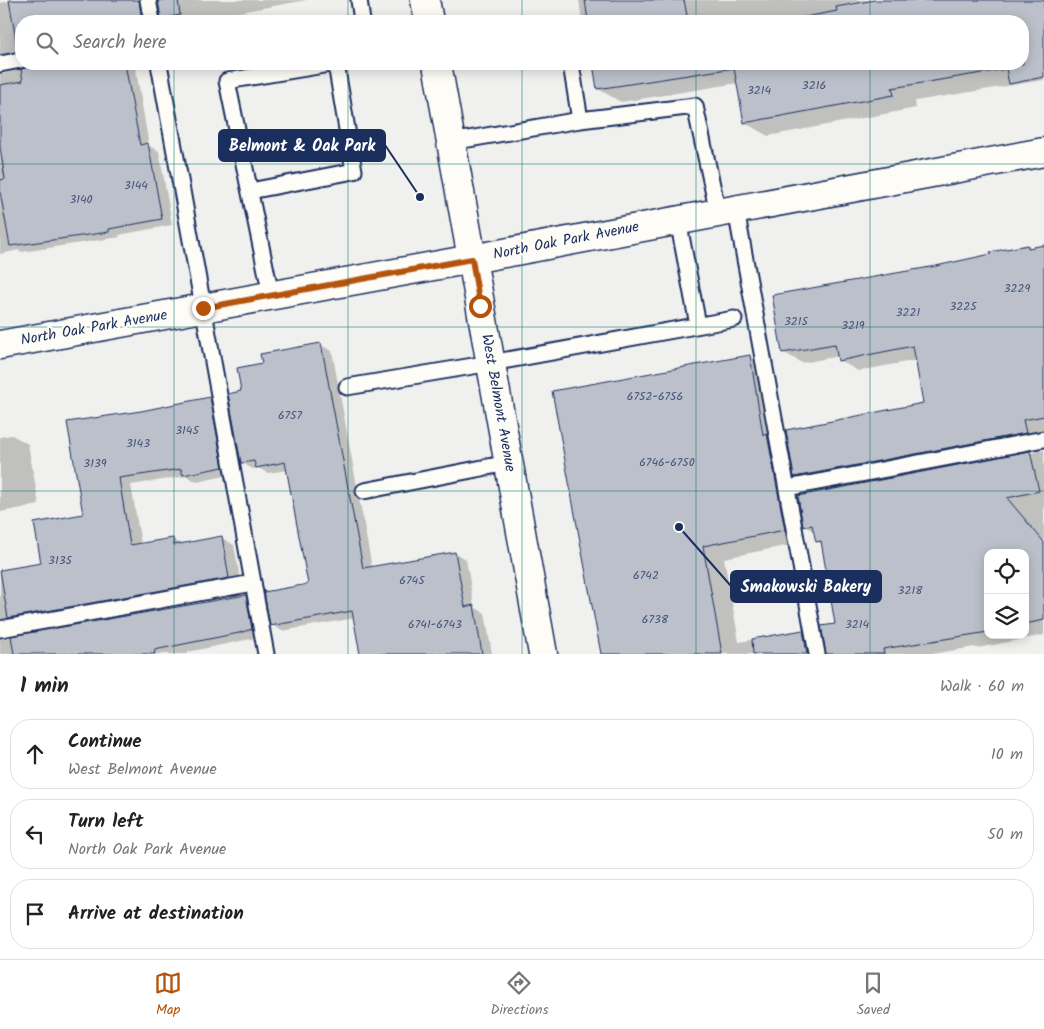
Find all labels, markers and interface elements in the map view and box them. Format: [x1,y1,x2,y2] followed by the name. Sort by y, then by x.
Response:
[15,15,1029,70] search box
[73,28,167,58] text: Search here
[33,29,61,57] icon: search
[802,76,826,95] house number: 3216
[747,81,771,100] house number: 3214
[219,130,385,161] callout: Belmont & Oak Park
[229,134,376,159] text: Belmont & Oak Park
[124,176,148,195] house number: 3144
[69,190,93,209] house number: 3140
[491,215,641,267] street label: North Oak Park Avenue
[1004,279,1030,298] house number: 3229
[469,295,492,318] route start
[192,297,215,320] route end
[949,297,978,316] house number: 3225
[19,303,169,353] street label: North Oak Park Avenue
[896,303,921,322] house number: 3221
[784,312,810,331] house number: 3215
[841,316,865,335] house number: 3219
[474,332,522,474] street label: West Belmont Avenue
[627,387,683,406] house number: 6752-6756
[278,406,303,425] house number: 6757
[175,421,200,440] house number: 3145
[126,434,150,453] house number: 3143
[639,453,695,472] house number: 6746-6750
[83,454,107,473] house number: 3139
[984,549,1029,639] map controls
[984,549,1029,594] button: locate
[48,551,74,570] house number: 3135
[633,566,659,585] house number: 6742
[399,571,426,590] house number: 6745
[731,571,881,602] callout: Smakowski Bakery
[741,575,872,600] text: Smakowski Bakery
[898,581,923,600] house number: 3218
[984,594,1029,639] button: layers
[642,610,669,629] house number: 6738
[408,615,462,634] house number: 6741-6743
[845,615,869,634] house number: 3214
[20,670,69,703] text: 1 min
[940,674,1024,699] text: Walk · 60 m
[68,727,141,757] text: Continue
[21,740,49,768] icon: ahead
[991,742,1023,767] text: 10 m
[68,757,217,782] text: West Belmont Avenue
[68,807,143,837] text: Turn left
[21,820,49,848] icon: left
[987,822,1023,847] text: 50 m
[68,837,226,862] text: North Oak Park Avenue
[68,899,244,929] text: Arrive at destination
[21,900,49,928] icon: arrive
[154,969,182,1021] tab: Map
[490,969,548,1021] tab: Directions
[857,969,890,1021] tab: Saved

